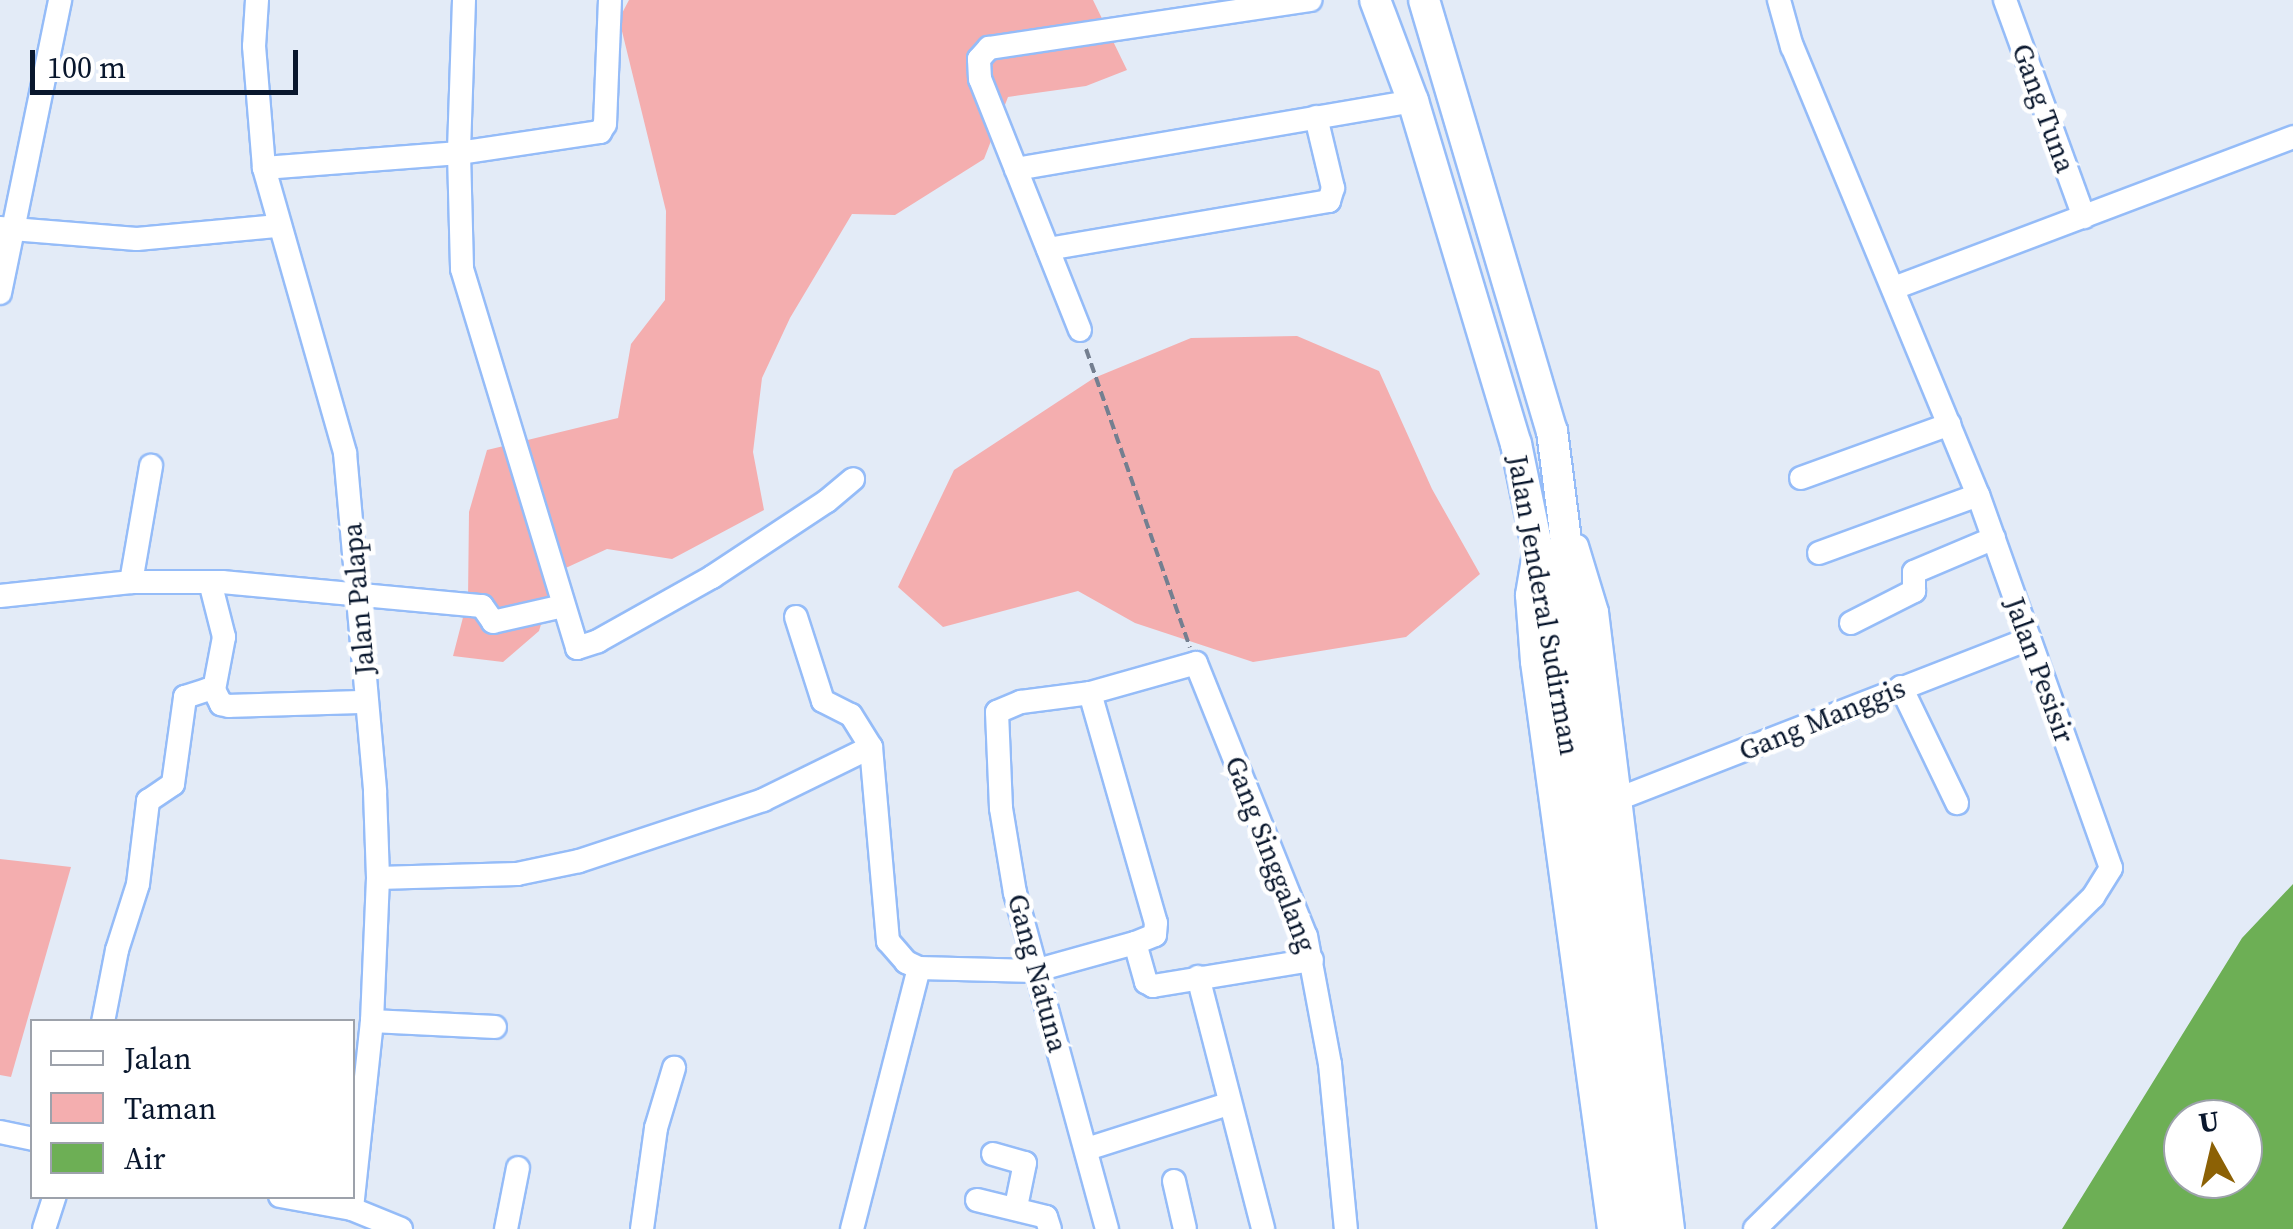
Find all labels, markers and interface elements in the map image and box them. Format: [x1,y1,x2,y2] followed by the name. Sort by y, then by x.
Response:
[35,30,302,92] scale bar
[2005,39,2083,177] street label: Gang Tuna
[47,47,126,88] text: 100 m
[1501,452,1587,758] street label: Jalan Jenderal Sudirman
[335,521,381,677] street label: Jalan Palapa
[1998,593,2082,747] street label: Jalan Pesisir
[1734,670,1910,768] street label: Gang Manggis
[1218,751,1324,957] street label: Gang Singgalang
[1001,890,1075,1056] street label: Gang Natuna
[30,1019,355,1199] legend
[124,1038,192,1079] text: Jalan
[124,1088,216,1129] text: Taman
[2163,1099,2263,1199] north arrow
[2196,1101,2222,1142] text: U
[124,1138,166,1179] text: Air

